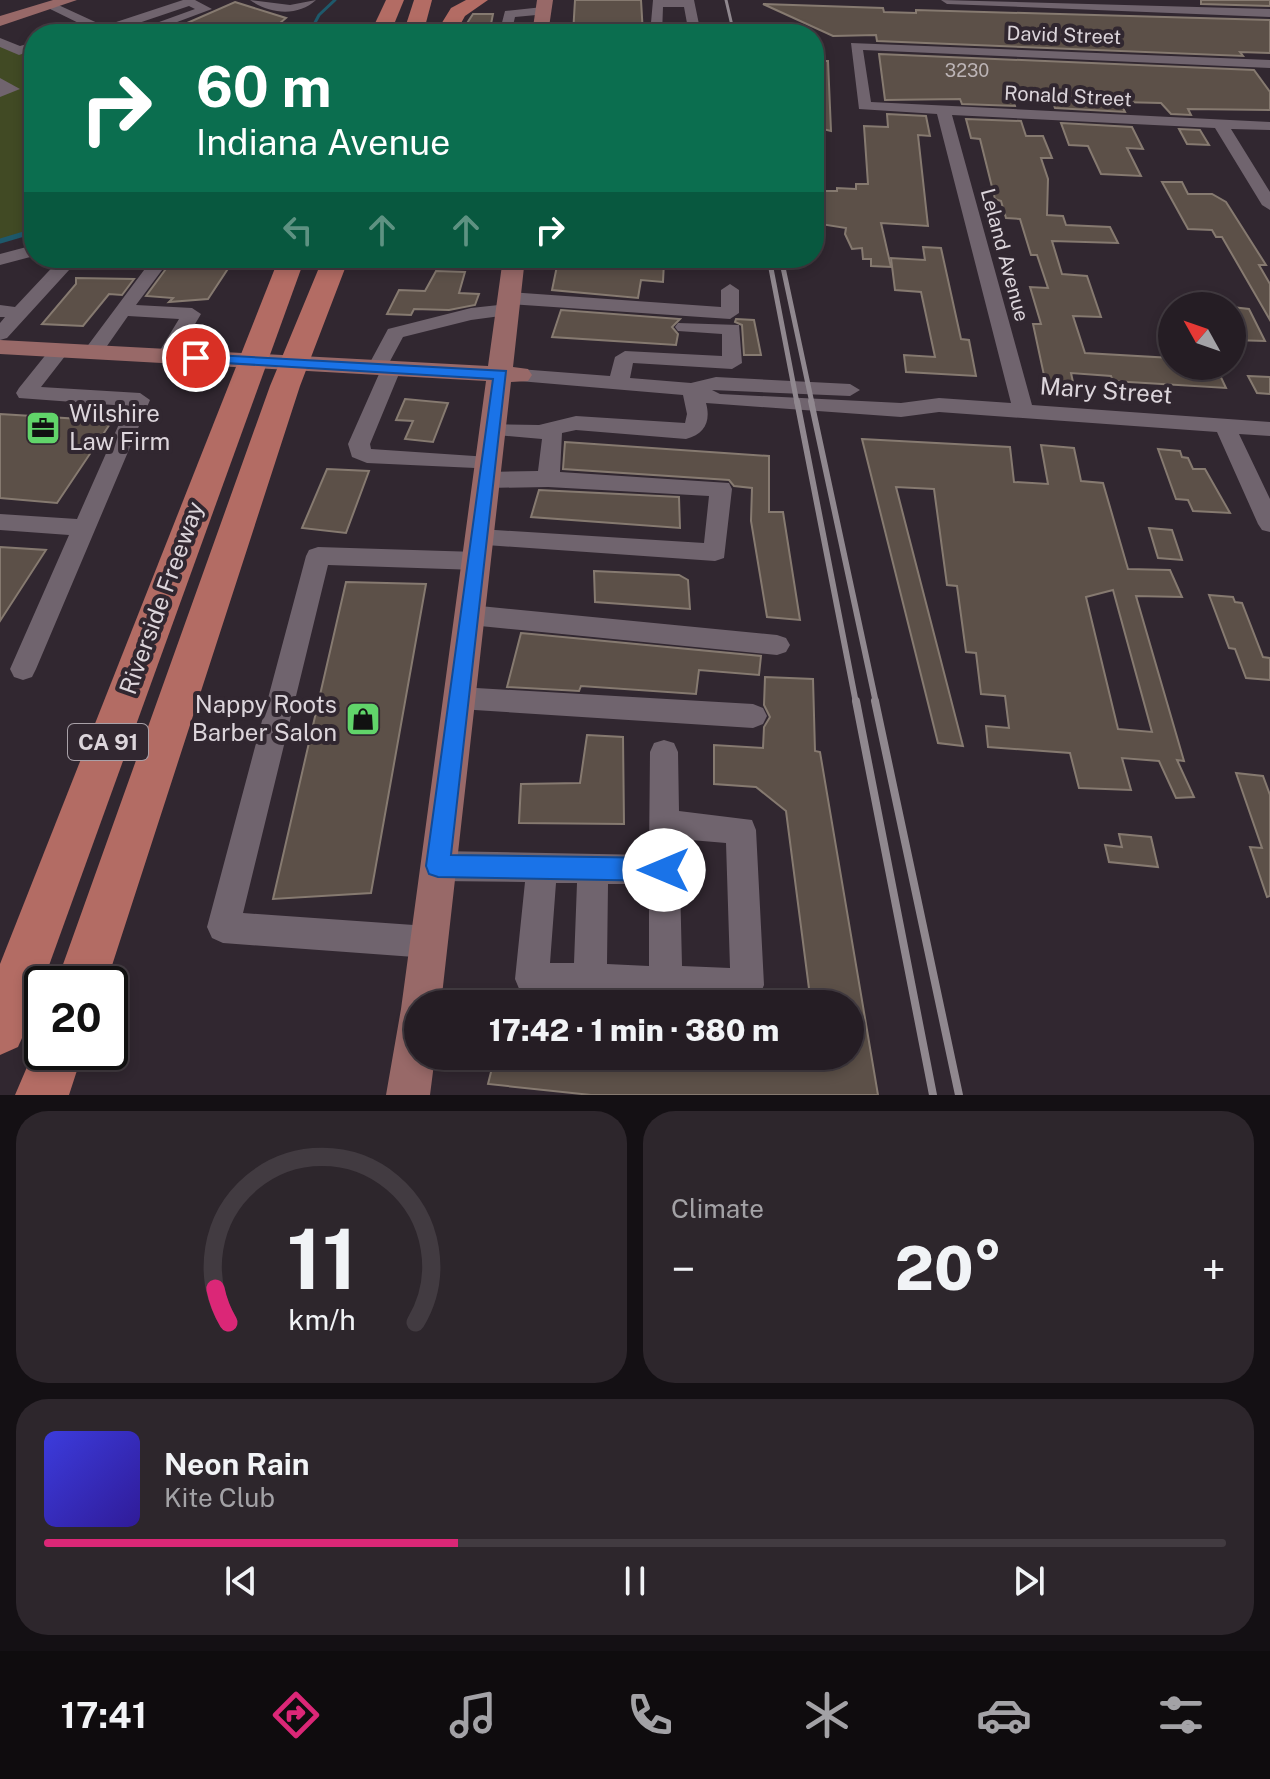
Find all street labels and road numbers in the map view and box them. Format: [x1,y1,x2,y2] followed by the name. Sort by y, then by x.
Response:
[1006,21,1122,49] street label: David Street
[1004,81,1132,111] street label: Ronald Street
[976,186,1034,324] street label: Leland Avenue
[1039,371,1173,409] street label: Mary Street
[113,497,209,698] street label: Riverside Freeway
[68,724,148,760] road number: CA 91

